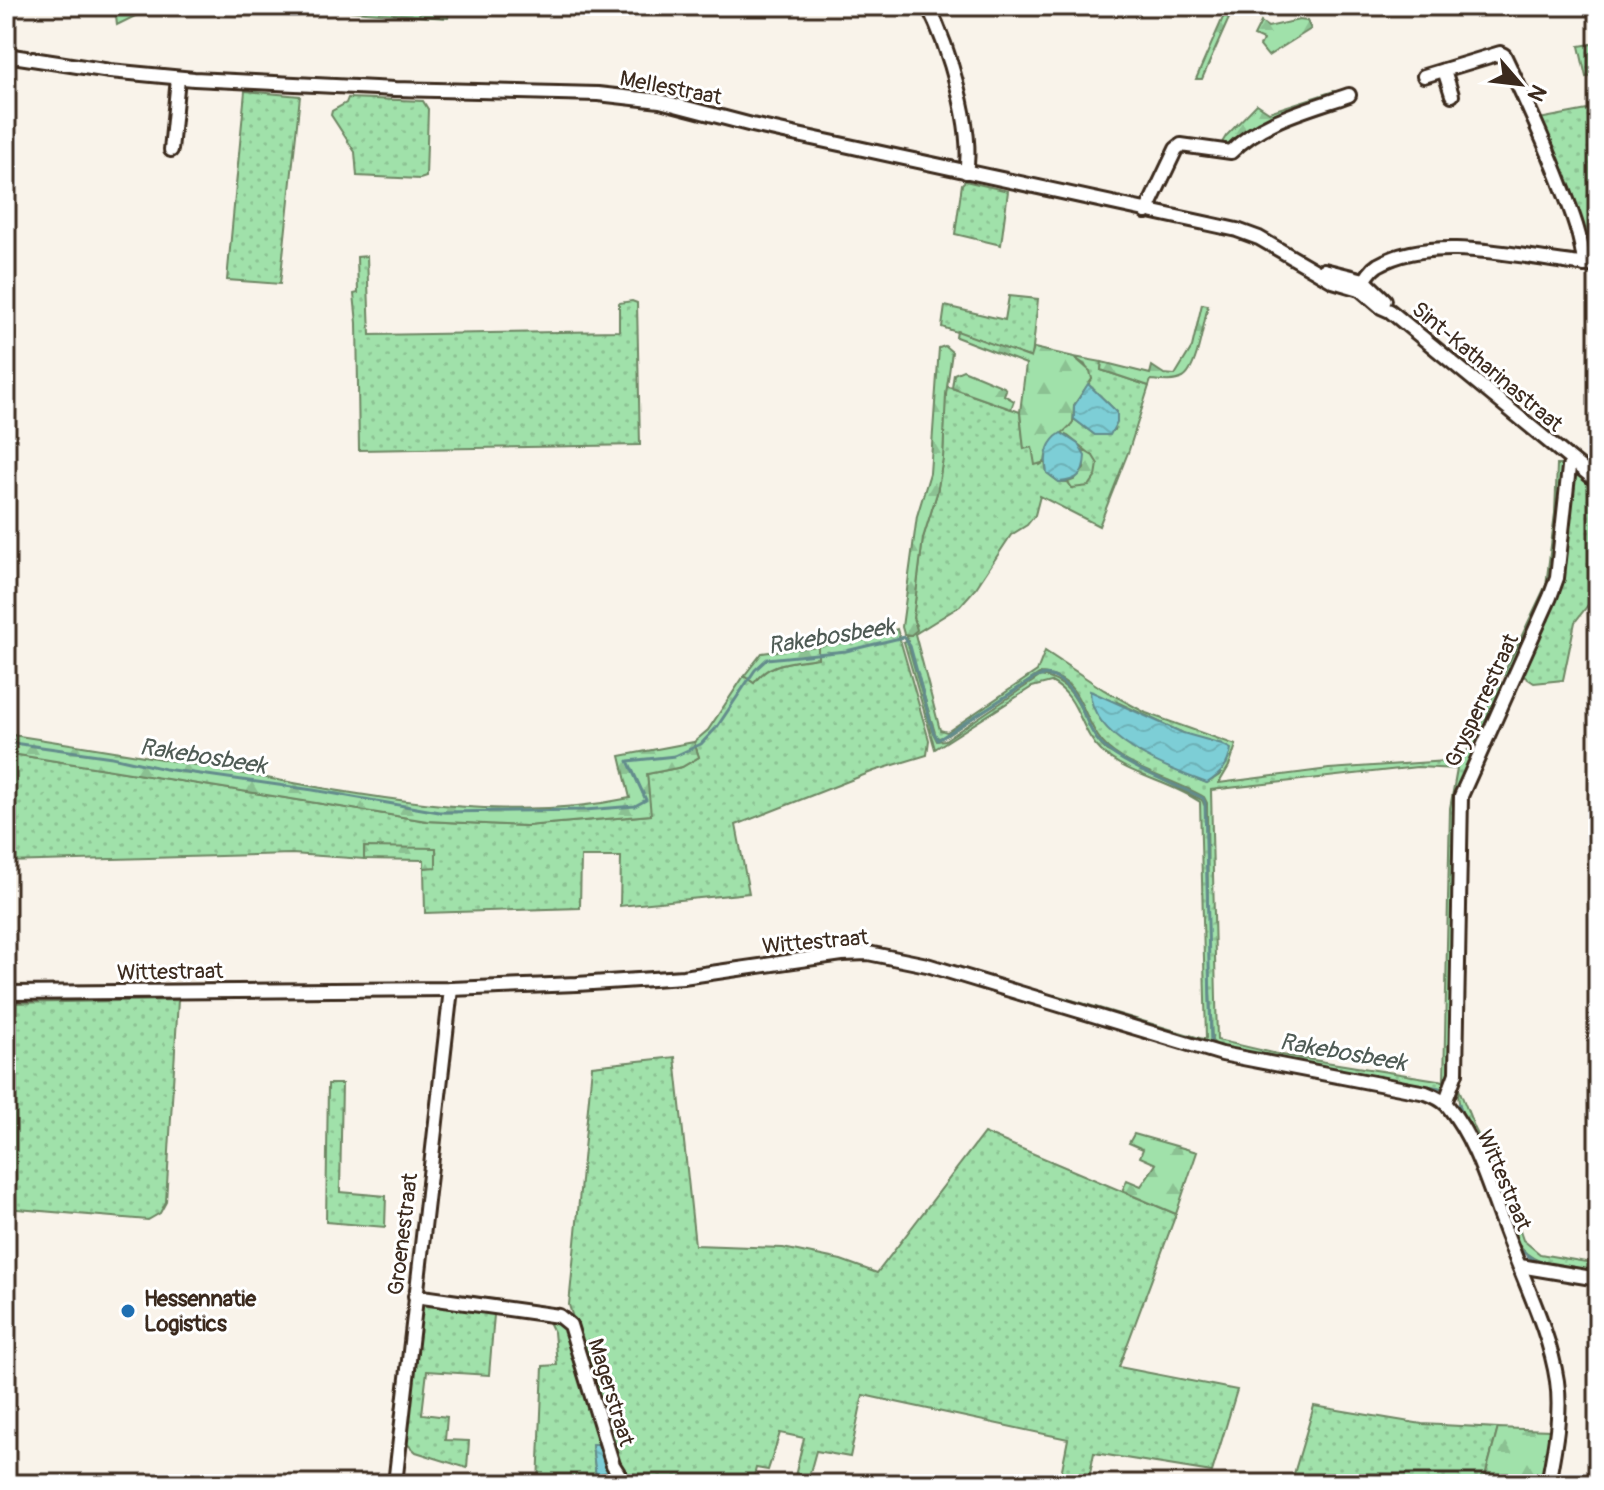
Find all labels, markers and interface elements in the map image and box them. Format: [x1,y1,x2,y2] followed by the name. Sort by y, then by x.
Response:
[1480,44,1560,124] north arrow
[617,64,724,112] street label: Mellestraat
[1521,80,1553,106] text: N
[1406,295,1569,438] street label: Sint-Katharinastraat
[766,612,898,661] water label: Rakebosbeek
[1439,629,1525,772] street label: Grysperrestraat
[138,732,270,781] water label: Rakebosbeek
[761,923,869,961] street label: Wittestraat
[117,957,224,987] street label: Wittestraat
[1277,1027,1410,1078] water label: Rakebosbeek
[1470,1126,1538,1235] street label: Wittestraat
[382,1171,424,1297] street label: Groenestraat
[144,1285,257,1338] place label: Hessennatie Logistics
[119,1302,137,1320] marker: Hessennatie Logistics
[581,1335,641,1450] street label: Magerstraat

